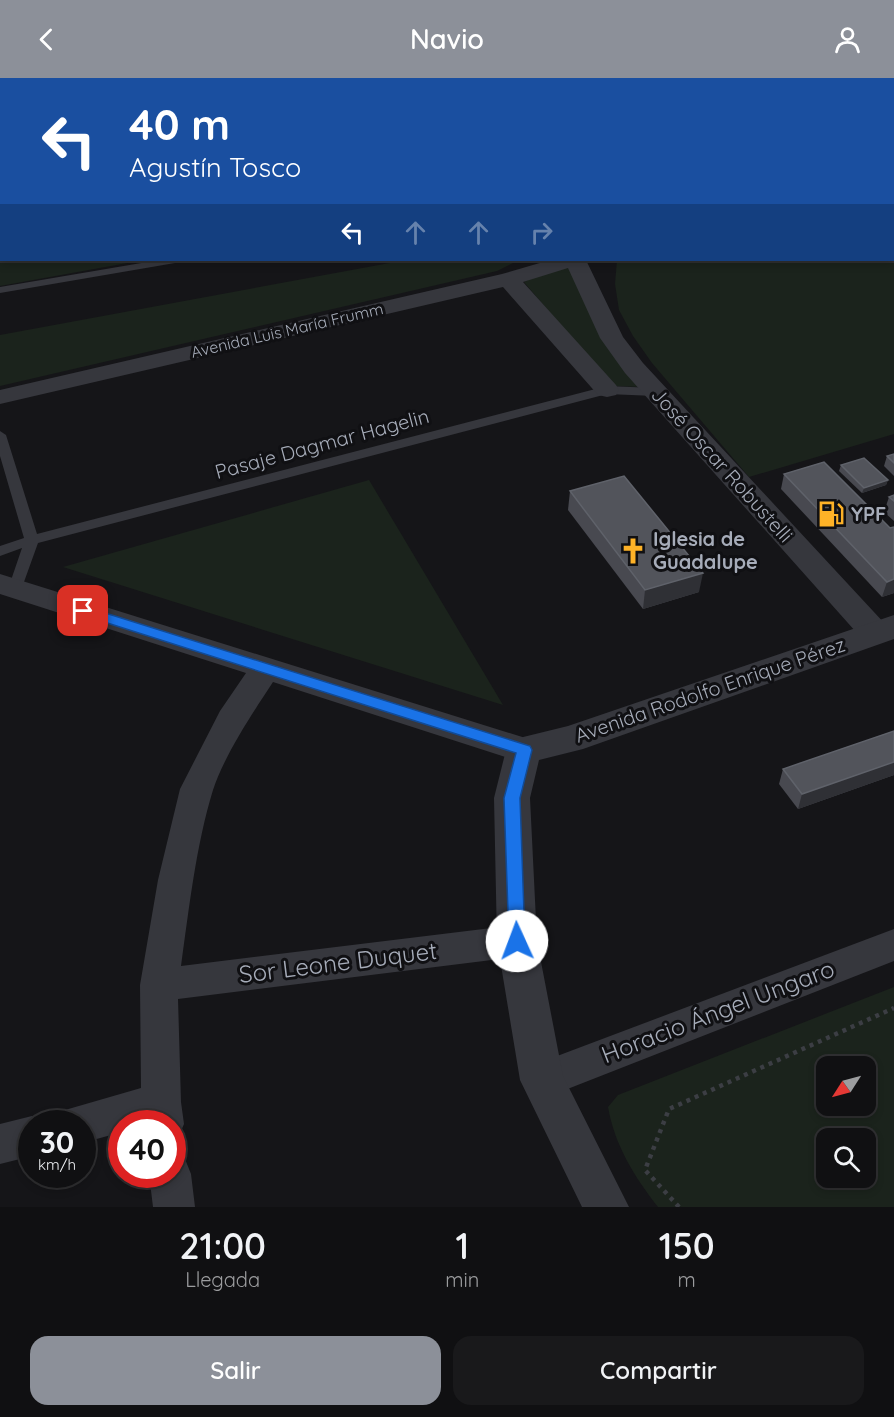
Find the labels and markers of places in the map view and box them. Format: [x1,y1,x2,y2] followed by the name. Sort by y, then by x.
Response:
[816,499,846,529] fuel station icon: YPF
[851,501,886,526] place label: YPF
[653,526,758,574] place label: Iglesia de Guadalupe
[618,536,648,566] church icon: Iglesia de Guadalupe
[57,585,108,636] pin

